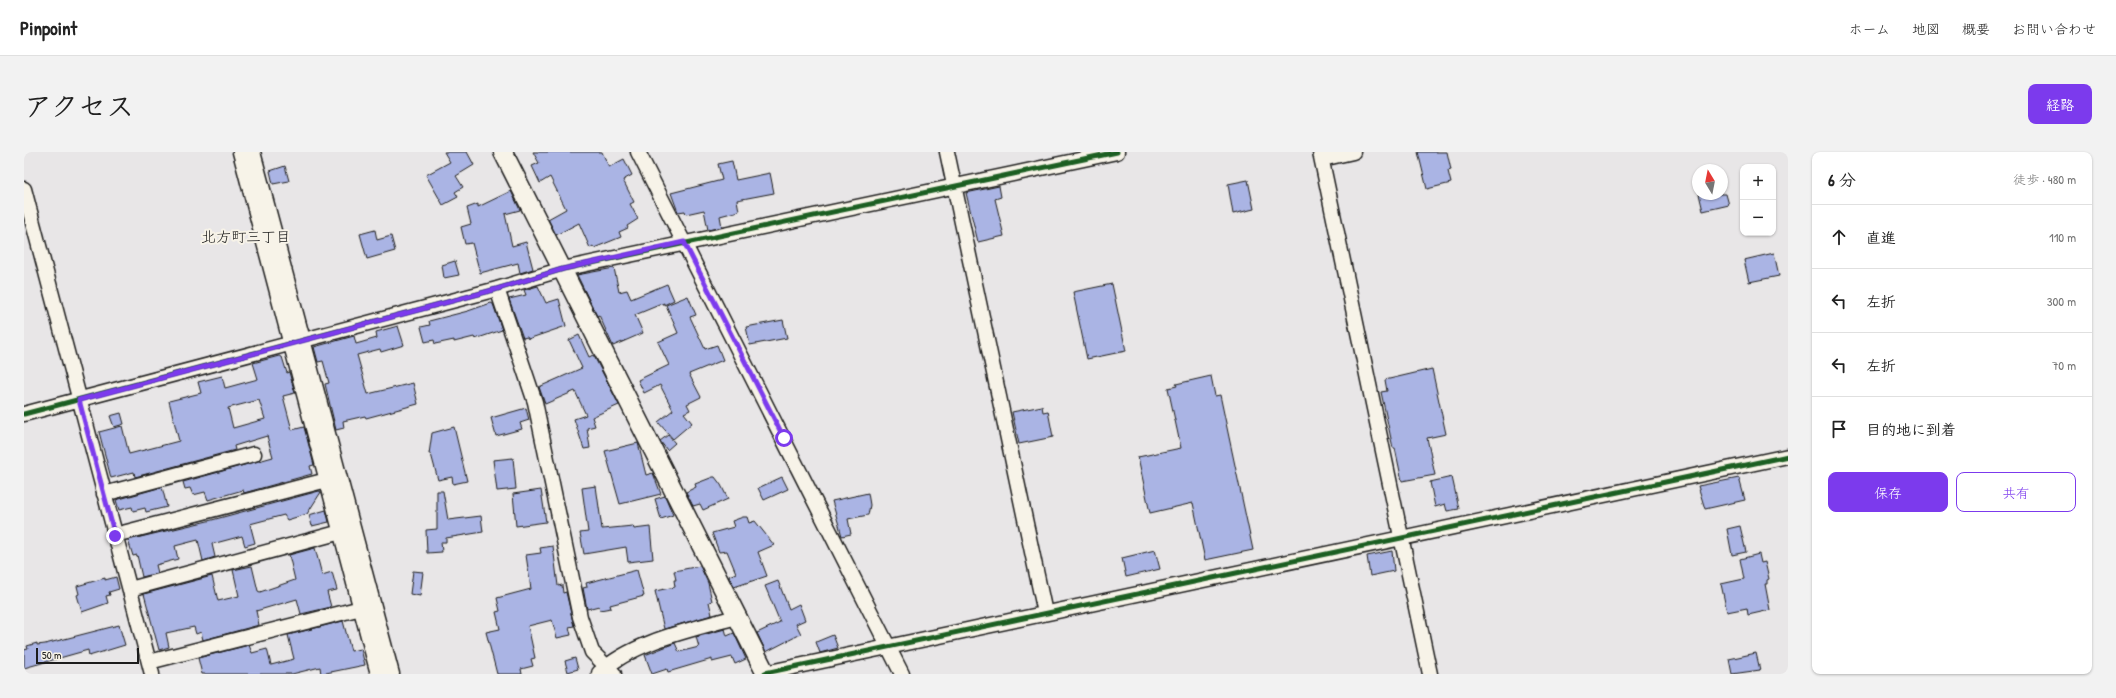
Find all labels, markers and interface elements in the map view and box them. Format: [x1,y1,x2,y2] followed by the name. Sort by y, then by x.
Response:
[20,15,77,41] text: Pinpoint
[1849,19,1890,38] text: ホーム
[1912,19,1940,38] text: 地図
[1962,19,1990,38] text: 概要
[2012,19,2096,38] text: お問い合わせ
[2028,84,2092,124] button: 経路
[24,87,134,125] text: アクセス
[1692,164,1728,200] north arrow
[1740,164,1776,236] map controls
[1740,164,1776,200] button: +
[1828,168,1856,191] text: 6 分
[2013,170,2076,188] text: 徒歩 · 480 m
[1740,200,1776,236] button: −
[201,226,291,247] district label: 北方町三丁目
[1828,226,1850,248] icon: ahead
[1866,227,1896,248] text: 直進
[2049,228,2076,246] text: 110 m
[1828,290,1850,312] icon: left
[1866,291,1896,312] text: 左折
[2047,292,2076,310] text: 300 m
[1828,354,1850,376] icon: left
[1866,355,1896,376] text: 左折
[2052,356,2076,374] text: 70 m
[1828,418,1850,440] icon: arrive
[1866,419,1956,440] text: 目的地に到着
[775,429,793,447] route start
[1828,472,1948,512] button: 保存
[1956,472,2076,512] button: 共有
[106,527,124,545] route end
[36,646,139,665] scale bar
[42,648,62,662] text: 50 m

